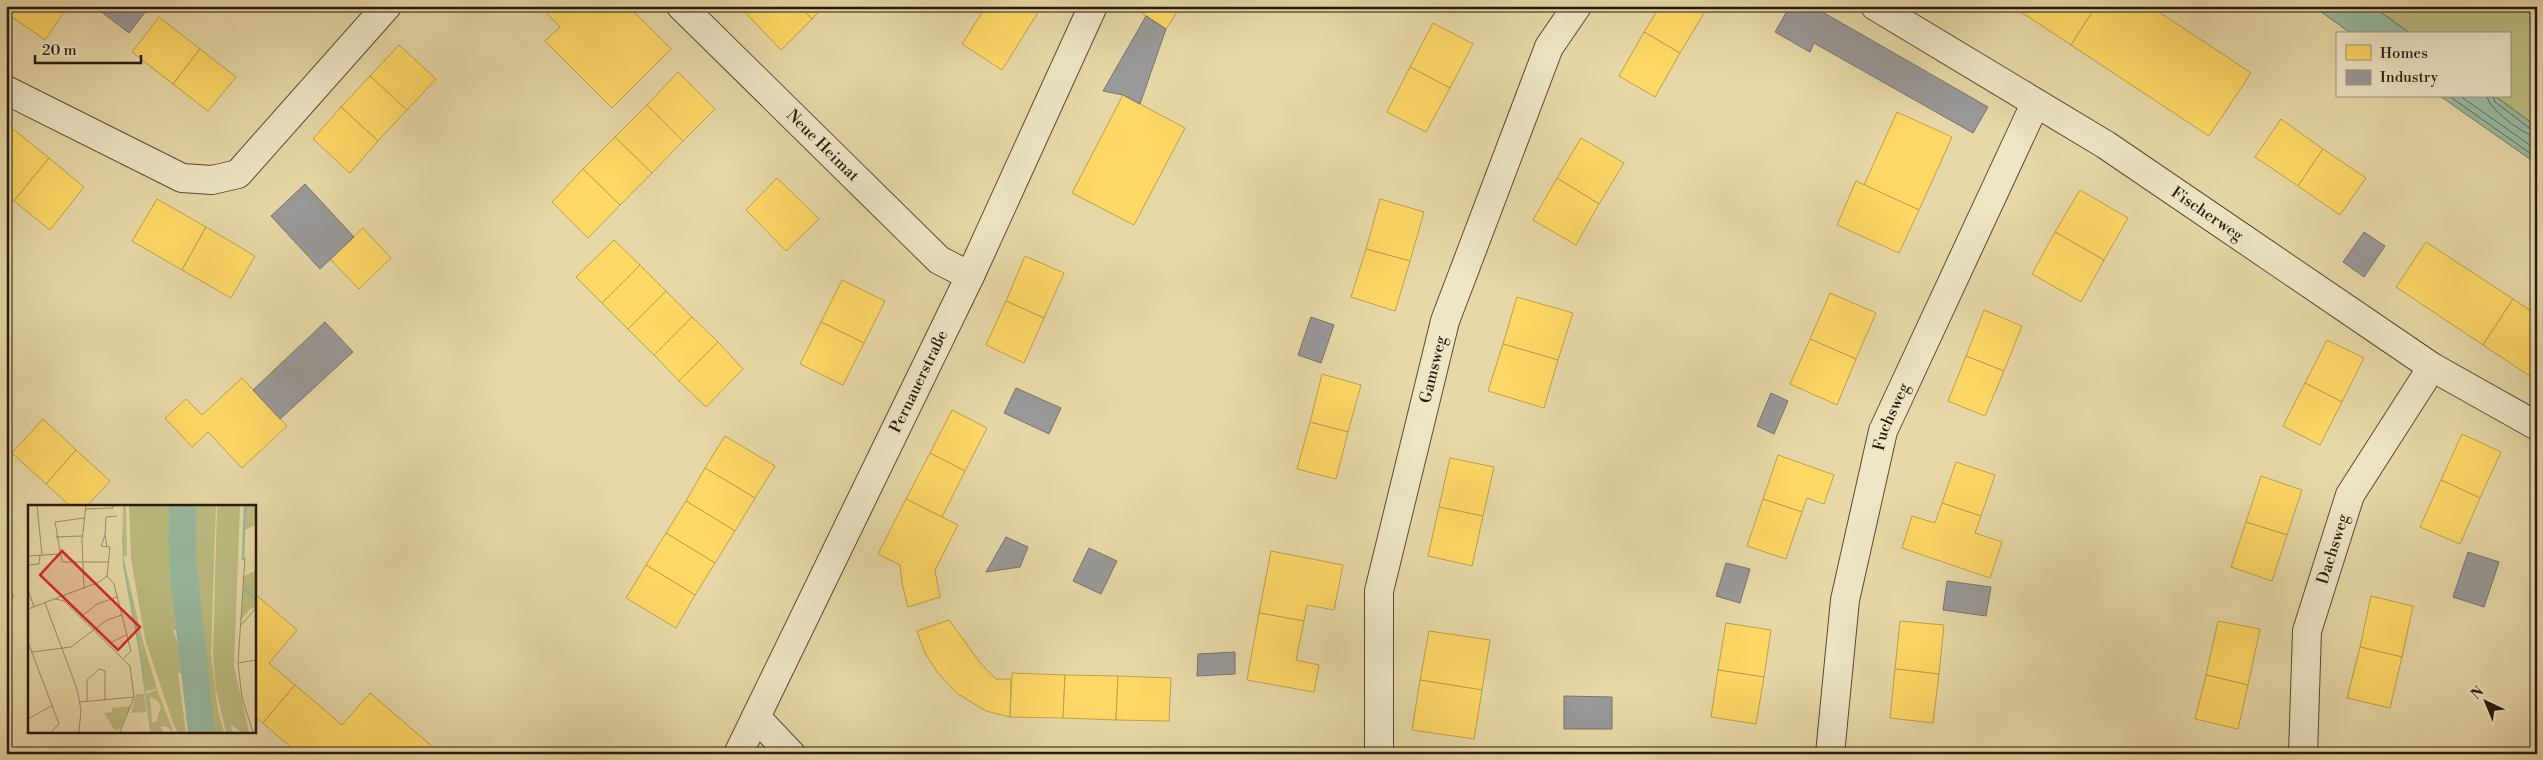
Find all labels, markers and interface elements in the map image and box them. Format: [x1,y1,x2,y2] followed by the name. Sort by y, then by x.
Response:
[35,32,141,64] scale bar
[2336,32,2510,98] legend
[42,41,77,60] text: 20 m
[2380,44,2428,63] text: Homes
[2380,68,2439,87] text: Industry
[782,105,864,186] street label: Neue Heimat
[2167,182,2248,246] street label: Fischerweg
[885,327,952,436] street label: Pernauerstraße
[1415,333,1451,405] street label: Gamsweg
[1869,379,1914,452] street label: Fuchsweg
[28,505,255,732] inset map
[2312,511,2354,587] street label: Dachsweg
[2460,678,2510,728] north arrow
[2467,683,2488,704] text: N

